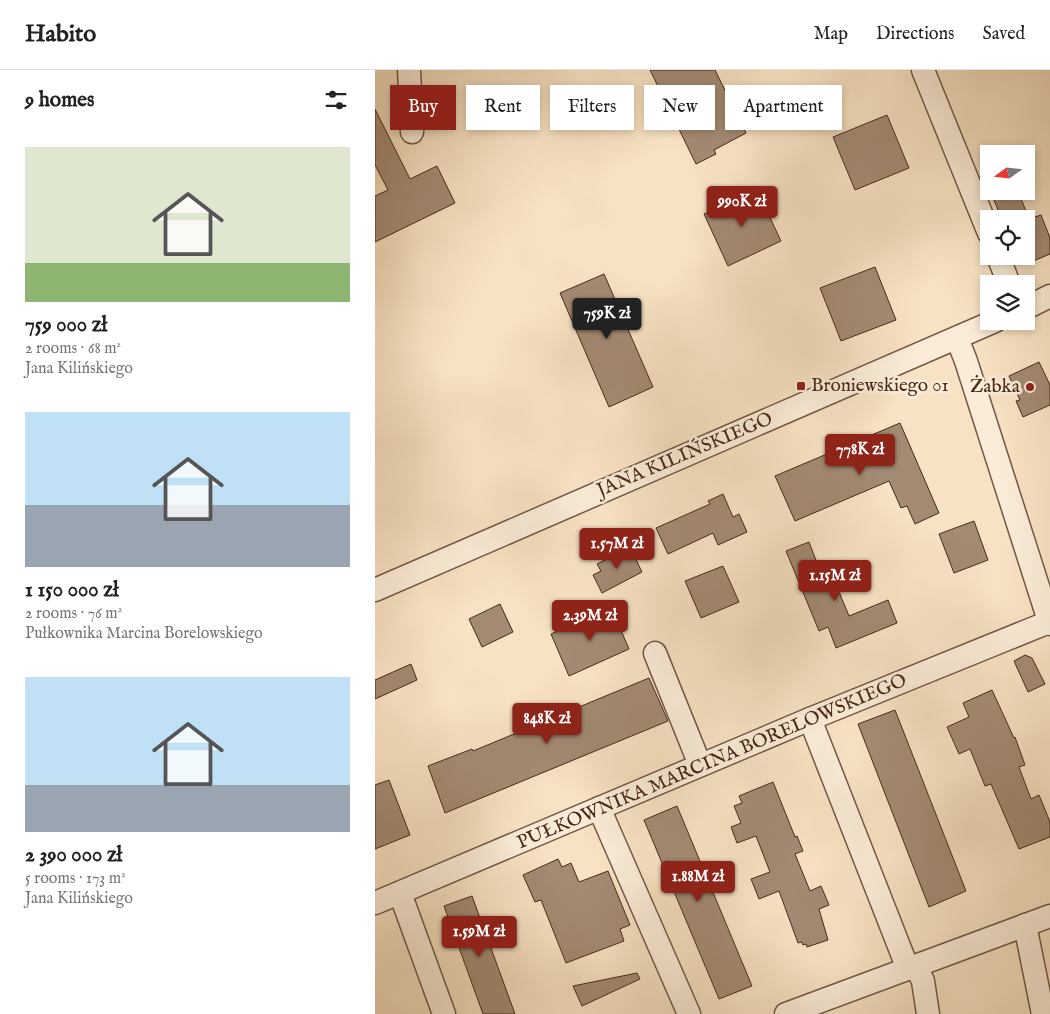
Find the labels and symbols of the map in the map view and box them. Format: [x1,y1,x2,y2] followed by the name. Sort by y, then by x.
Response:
[980,145,1035,200] north arrow
[696,186,788,228] pin: 990K zł
[561,298,653,340] pin: 759K zł
[811,374,949,398] place label: Broniewskiego 01
[970,375,1021,399] place label: Żabka
[795,380,807,392] marker: Broniewskiego 01
[1024,381,1036,393] marker: Żabka
[591,406,777,504] street label: JANA KILIŃSKIEGO
[814,434,906,476] pin: 778K zł
[565,528,669,570] pin: 1.57M zł
[783,560,887,602] pin: 1.15M zł
[538,600,642,642] pin: 2.39M zł
[514,669,911,855] street label: PUŁKOWNIKA MARCINA BORELOWSKIEGO
[501,702,593,745] pin: 848K zł
[646,860,750,903] pin: 1.88M zł
[427,916,531,958] pin: 1.59M zł

